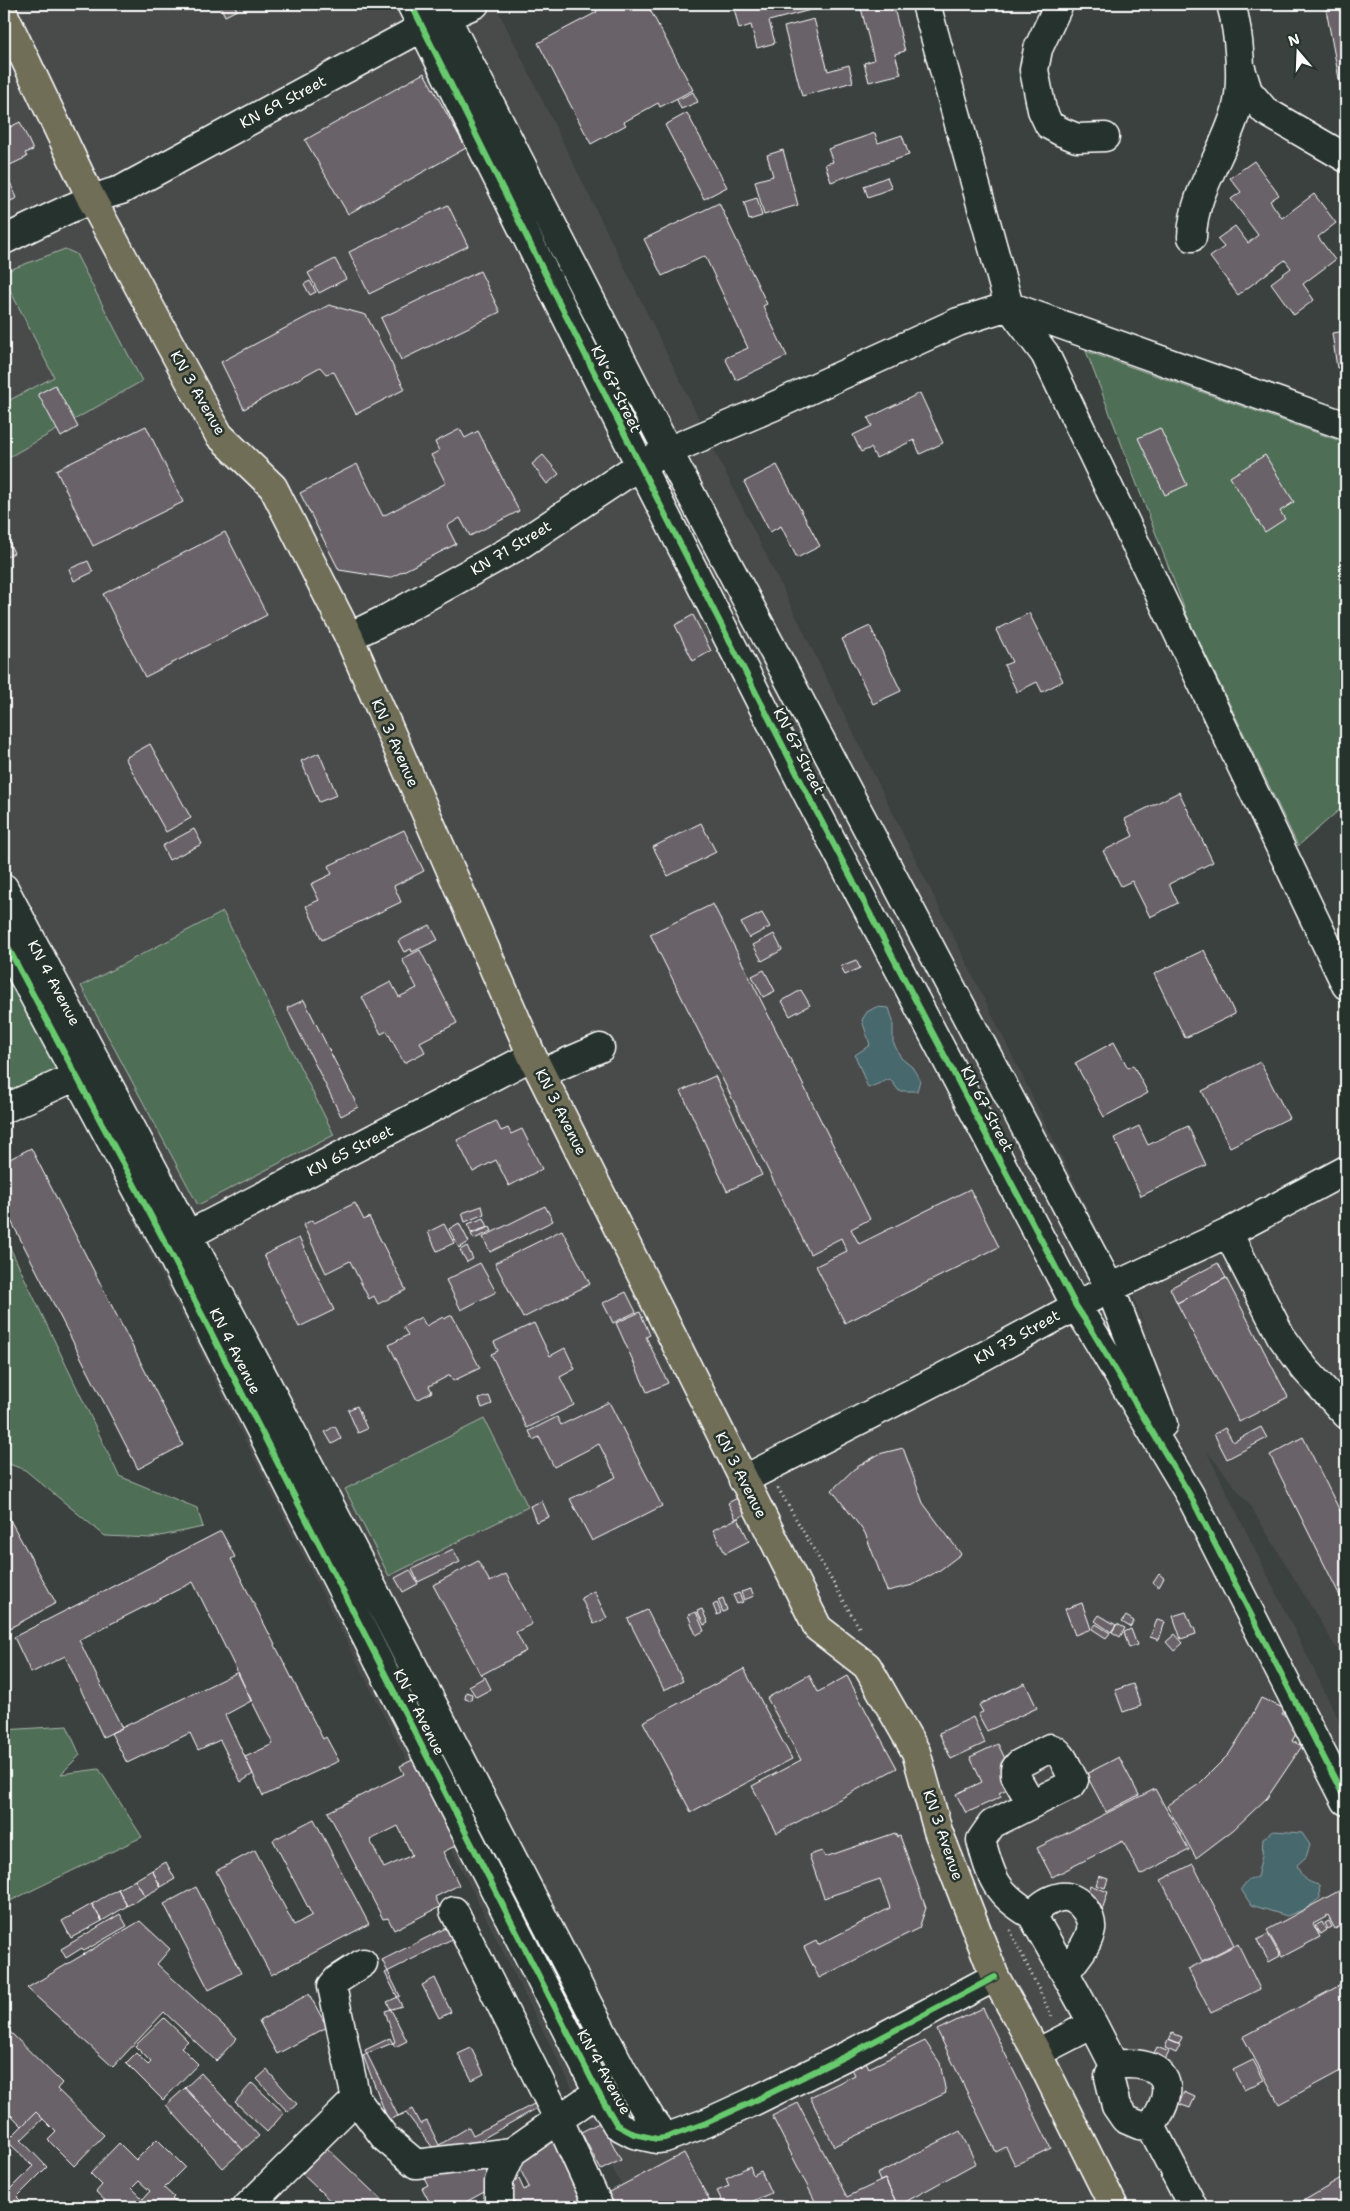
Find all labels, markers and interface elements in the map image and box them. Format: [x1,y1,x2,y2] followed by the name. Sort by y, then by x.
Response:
[1272,28,1322,78] north arrow
[1286,29,1302,50] text: N
[236,71,330,133] street label: KN 69 Street
[586,342,646,436] street label: KN 67 Street
[166,347,230,439] street label: KN 3 Avenue
[467,516,555,580] street label: KN 71 Street
[367,696,423,790] street label: KN 3 Avenue
[769,704,829,798] street label: KN 67 Street
[23,937,85,1029] street label: KN 4 Avenue
[956,1063,1018,1155] street label: KN 67 Street
[531,1065,591,1159] street label: KN 3 Avenue
[303,1121,397,1181] street label: KN 65 Street
[205,1304,265,1398] street label: KN 4 Avenue
[971,1305,1063,1369] street label: KN 73 Street
[711,1428,771,1522] street label: KN 3 Avenue
[389,1665,449,1759] street label: KN 4 Avenue
[918,1787,968,1883] street label: KN 3 Avenue
[572,2026,636,2118] street label: KN 4 Avenue

